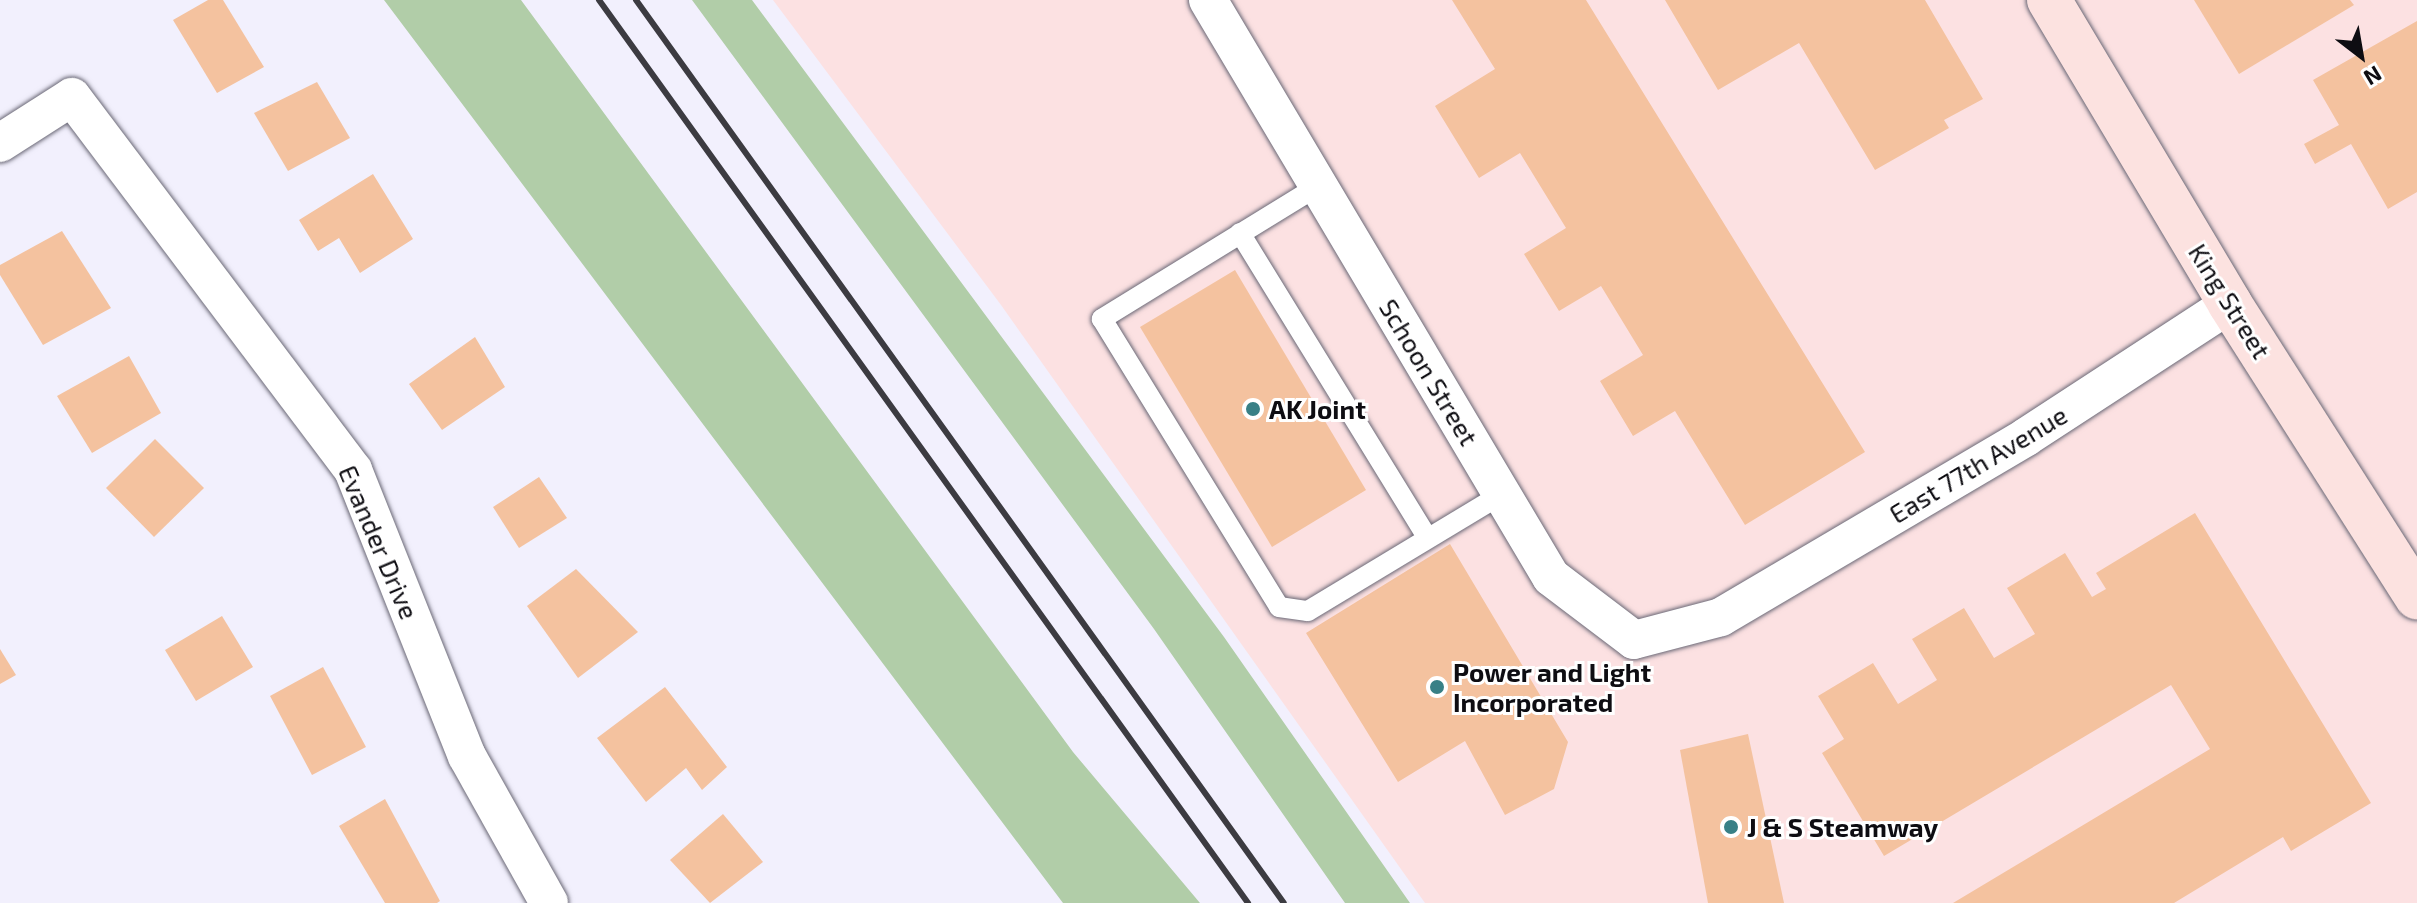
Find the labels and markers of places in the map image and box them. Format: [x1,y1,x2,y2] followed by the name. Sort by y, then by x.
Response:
[1269,393,1367,425] place label: AK Joint
[1244,400,1262,418] marker: AK Joint
[1453,656,1652,718] place label: Power and Light Incorporated
[1428,678,1446,696] marker: Power and Light Incorporated
[1747,811,1938,843] place label: J & S Steamway
[1722,818,1740,836] marker: J & S Steamway

